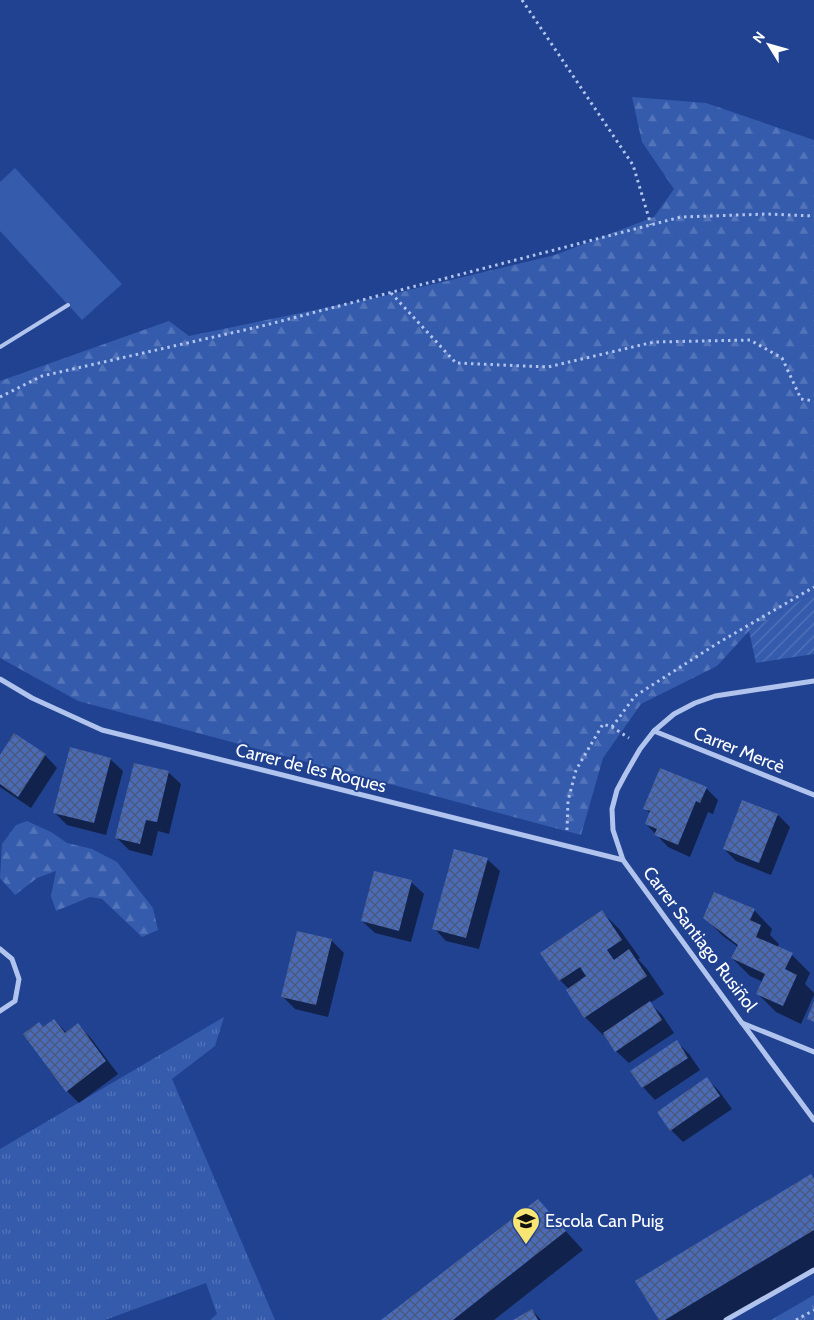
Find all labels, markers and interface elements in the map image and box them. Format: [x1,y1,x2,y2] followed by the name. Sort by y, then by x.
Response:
[744,20,794,70] north arrow
[748,28,769,47] text: N
[690,722,788,778] street label: Carrer Mercè
[233,739,389,797] street label: Carrer de les Roques
[638,862,762,1016] street label: Carrer Santiago Rusiñol
[511,1206,541,1245] school or university icon: Escola Can Puig
[545,1210,664,1232] place label: Escola Can Puig

